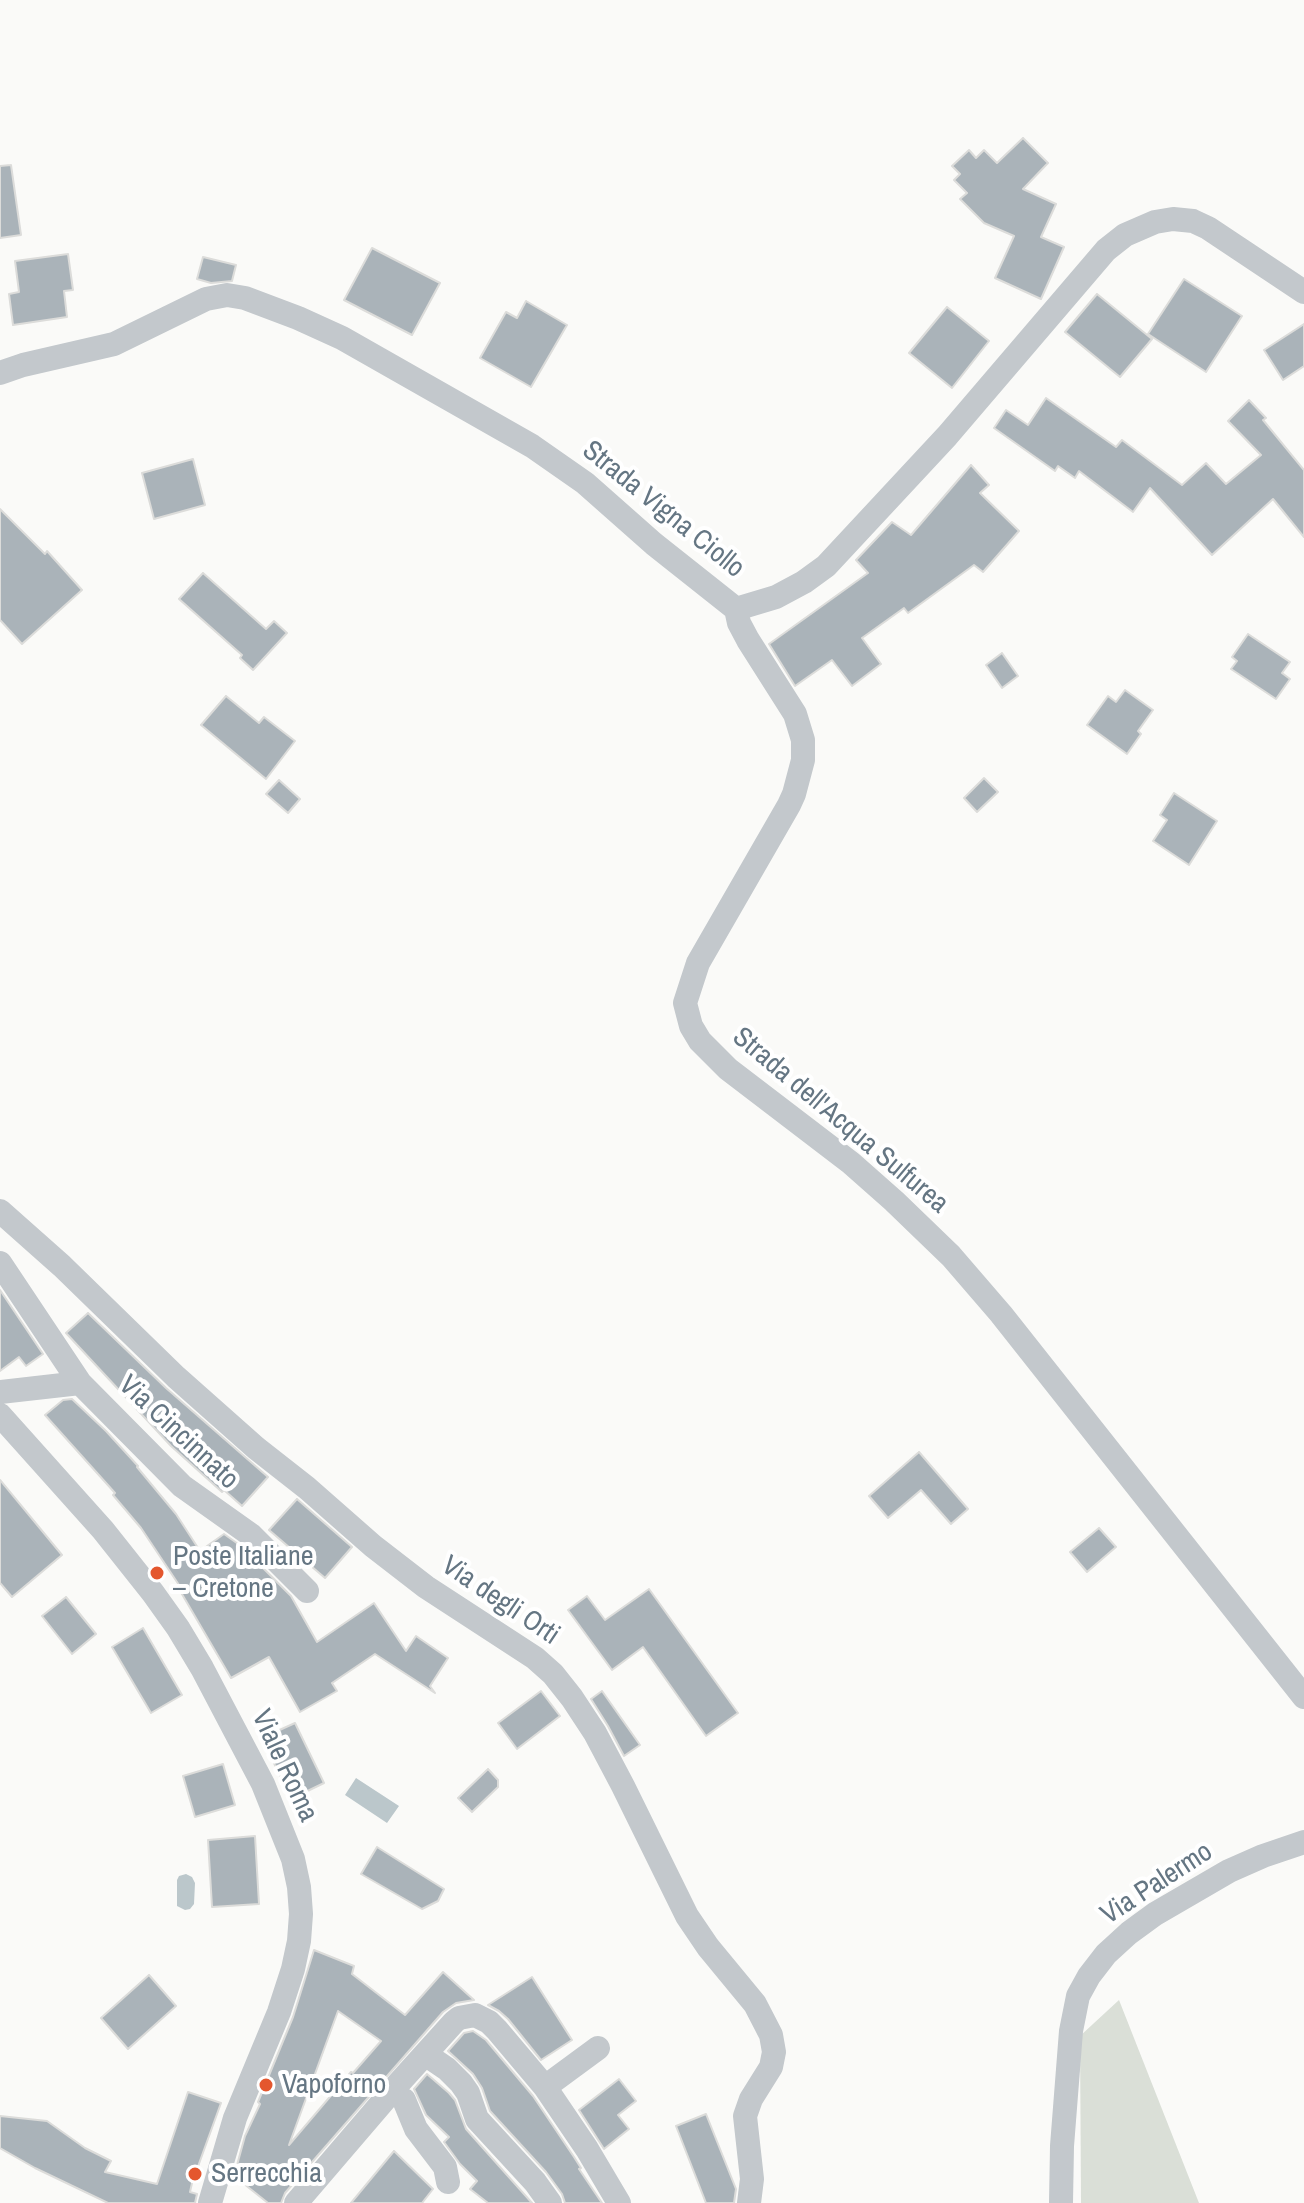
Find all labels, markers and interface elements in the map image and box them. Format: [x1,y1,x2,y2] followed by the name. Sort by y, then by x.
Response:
[575,434,751,586] street label: Strada Vigna Ciollo
[725,1021,955,1221] street label: Strada dell'Acqua Sulfurea
[111,1369,245,1497] street label: Via Cincinnato
[173,1540,313,1606] place label: Poste Italiane – Cretone
[435,1549,565,1653] street label: Via degli Orti
[148,1564,166,1582] marker: Poste Italiane – Cretone
[244,1705,324,1827] street label: Viale Roma
[1095,1836,1219,1932] street label: Via Palermo
[282,2068,386,2102] place label: Vapoforno
[257,2076,275,2094] marker: Vapoforno
[211,2157,322,2191] place label: Serrecchia
[186,2165,204,2183] marker: Serrecchia

